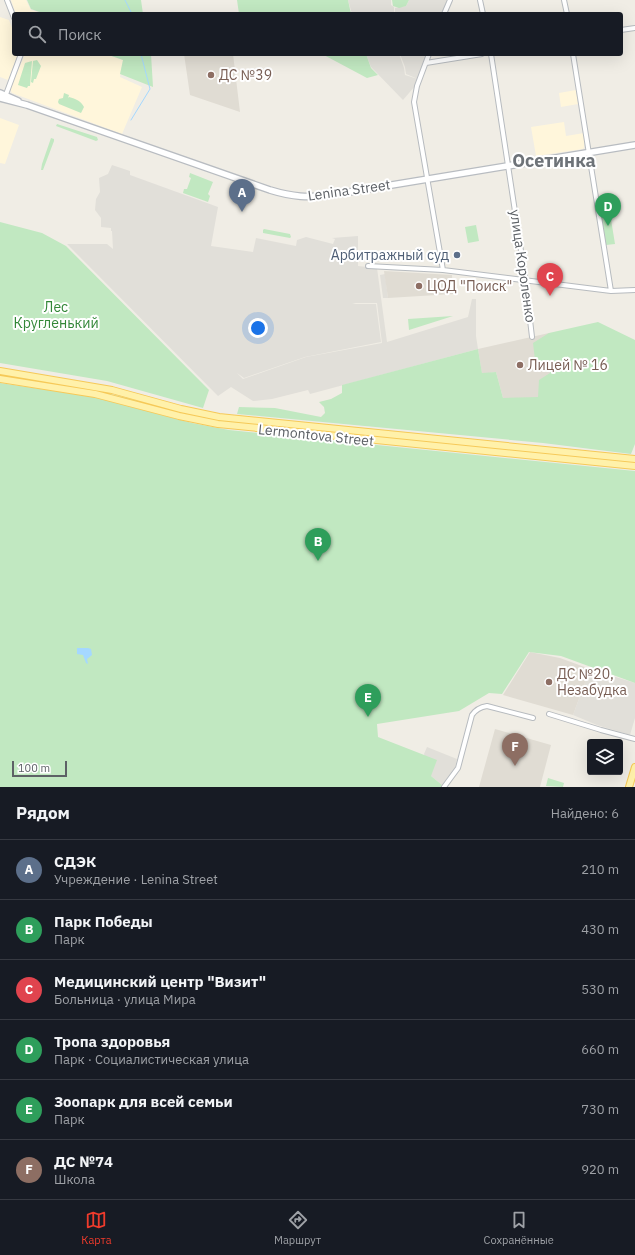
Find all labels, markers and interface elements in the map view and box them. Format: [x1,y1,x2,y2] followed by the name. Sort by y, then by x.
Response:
[12,12,623,56] search box
[26,23,48,45] icon: search
[58,25,101,44] text: Поиск
[219,66,272,84] place label: ДС №39
[206,70,216,80] marker: ДС №39
[512,149,596,172] district label: Осетинка
[307,175,392,205] street label: Lenina Street
[229,179,255,212] pin: A
[595,193,621,226] pin: D
[506,208,540,324] street label: улица Короленко
[331,246,449,264] place label: Арбитражный суд
[452,250,462,260] marker: Арбитражный суд
[537,263,563,296] pin: C
[427,277,512,295] place label: ЦОД "Поиск"
[414,281,424,291] marker: ЦОД "Поиск"
[13,298,99,332] park label: Лес Кругленький
[248,318,268,338] your location
[528,356,608,374] place label: Лицей № 16
[515,360,525,370] marker: Лицей № 16
[257,420,375,450] street label: Lermontova Street
[305,528,331,561] pin: B
[557,665,628,699] place label: ДС №20, Незабудка
[544,677,554,687] marker: ДС №20, Незабудка
[355,684,381,717] pin: E
[502,733,528,766] pin: F
[587,739,623,775] map controls
[587,739,623,775] button: layers
[12,759,67,778] scale bar
[18,761,50,775] text: 100 m
[16,802,70,824] text: Рядом
[551,805,619,822] text: Найдено: 6
[54,852,96,871] text: СДЭК
[25,861,33,878] text: A
[581,861,619,878] text: 210 m
[54,871,218,888] text: Учреждение · Lenina Street
[54,912,153,931] text: Парк Победы
[25,921,33,938] text: B
[581,921,619,938] text: 430 m
[54,931,85,948] text: Парк
[54,972,266,991] text: Медицинский центр "Визит"
[25,981,33,998] text: C
[581,981,619,998] text: 530 m
[54,991,196,1008] text: Больница · улица Мира
[54,1032,170,1051] text: Тропа здоровья
[24,1041,34,1058] text: D
[581,1041,619,1058] text: 660 m
[54,1051,249,1068] text: Парк · Социалистическая улица
[54,1092,233,1111] text: Зоопарк для всей семьи
[25,1101,33,1118] text: E
[581,1101,619,1118] text: 730 m
[54,1111,85,1128] text: Парк
[54,1152,113,1171] text: ДС №74
[25,1161,33,1178] text: F
[581,1161,619,1178] text: 920 m
[54,1171,95,1188] text: Школа
[81,1209,112,1247] tab: Карта
[274,1209,321,1247] tab: Маршрут
[484,1209,554,1247] tab: Сохранённые

